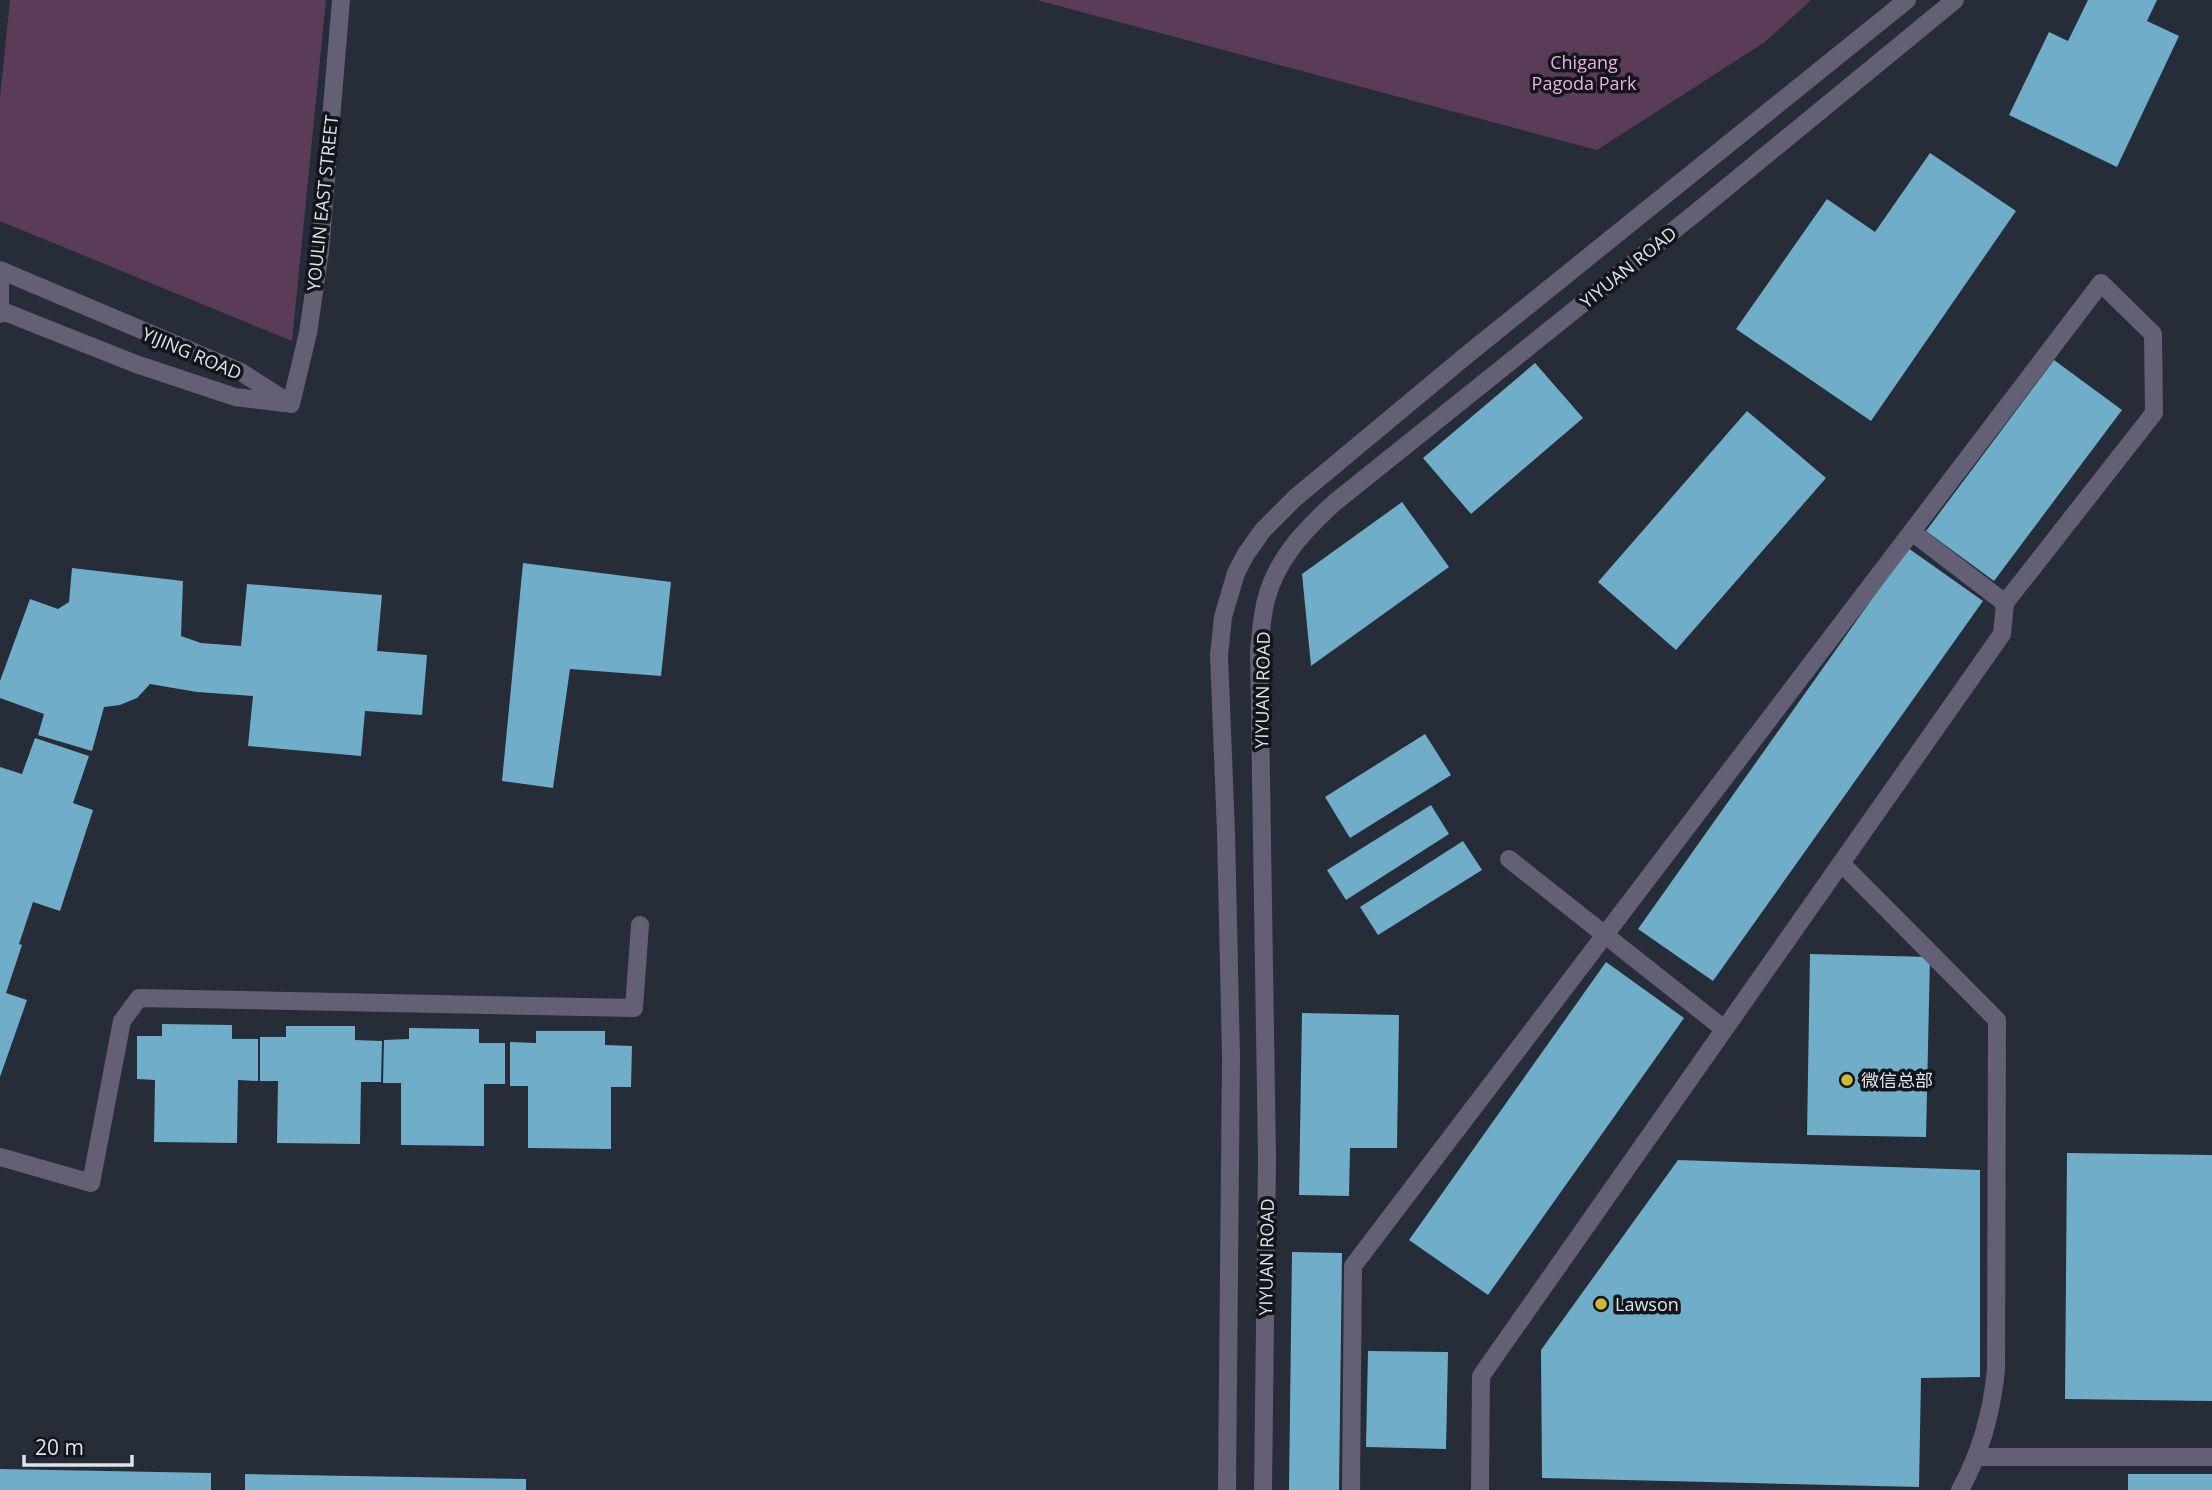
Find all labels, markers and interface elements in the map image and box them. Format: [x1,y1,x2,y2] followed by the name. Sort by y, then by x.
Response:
[1532,50,1637,95] park label: Chigang Pagoda Park
[301,114,343,292] street label: YOULIN EAST STREET
[1575,221,1681,313] street label: YIYUAN ROAD
[139,321,245,385] street label: YIJING ROAD
[1249,631,1275,749] street label: YIYUAN ROAD
[1861,1068,1933,1092] place label: 微信总部
[1839,1072,1855,1088] marker: 微信总部
[1253,1198,1279,1316] street label: YIYUAN ROAD
[1615,1292,1679,1316] place label: Lawson
[1593,1296,1609,1312] marker: Lawson
[24,1424,133,1468] scale bar
[35,1433,84,1461] text: 20 m

